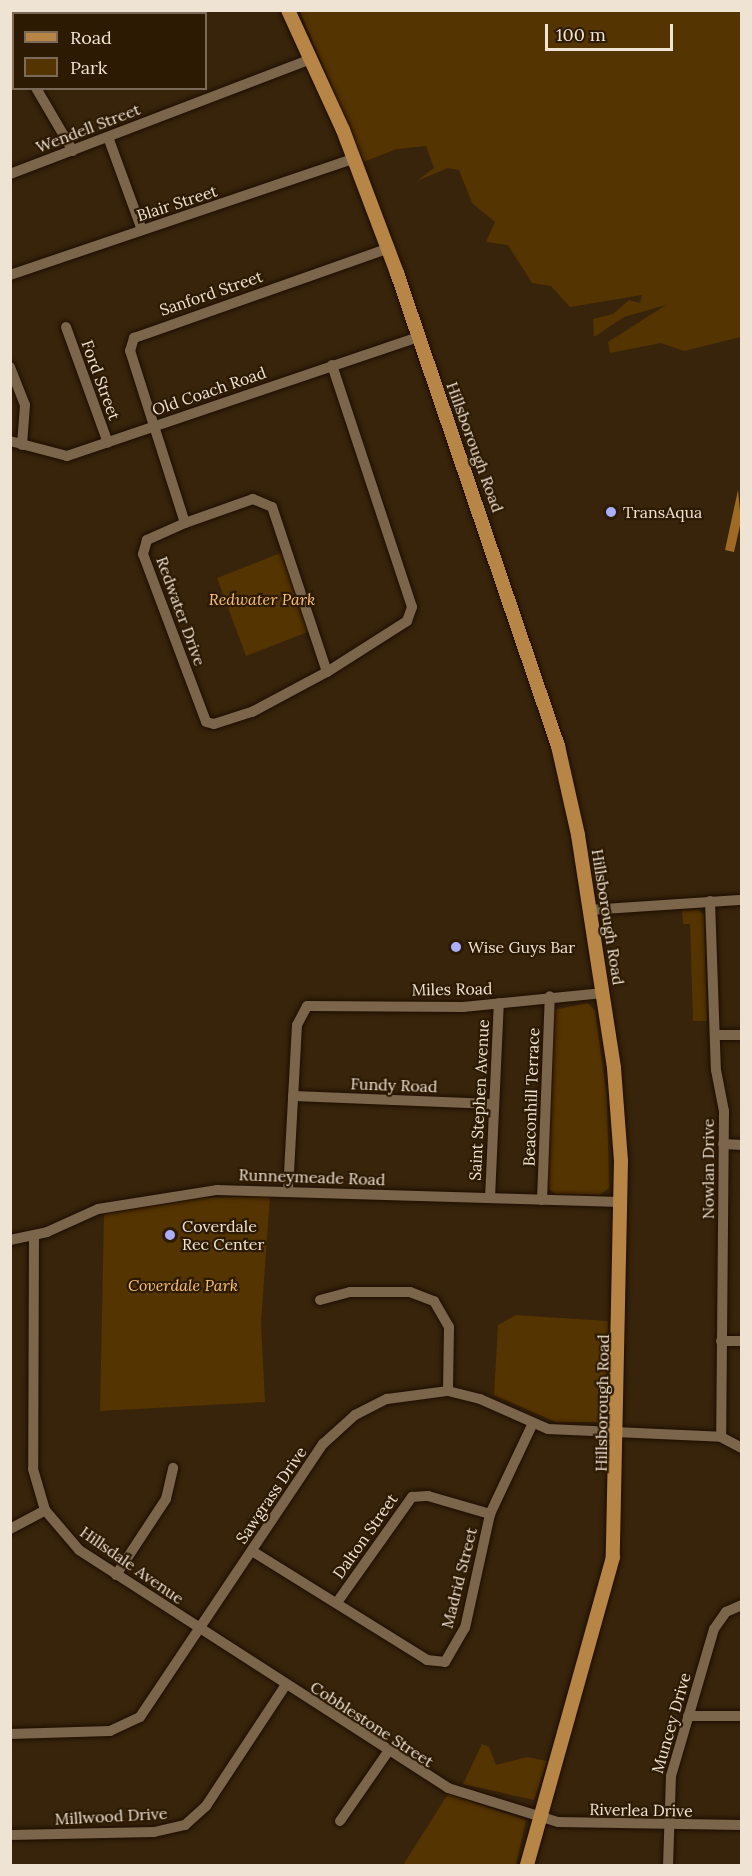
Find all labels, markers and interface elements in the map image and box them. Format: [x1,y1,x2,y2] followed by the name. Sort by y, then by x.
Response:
[12,12,207,90] legend
[548,12,676,50] scale bar
[556,23,606,46] text: 100 m
[70,26,112,49] text: Road
[70,56,107,79] text: Park
[33,99,143,157] street label: Wendell Street
[134,181,220,225] street label: Blair Street
[157,266,265,320] street label: Sanford Street
[78,337,124,423] street label: Ford Street
[150,363,268,419] street label: Old Coach Road
[442,379,508,515] street label: Hillsborough Road
[623,502,702,522] place label: TransAqua
[604,505,618,519] marker: TransAqua
[152,554,210,668] street label: Redwater Drive
[209,589,315,609] park label: Redwater Park
[588,848,628,986] street label: Hillsborough Road
[468,937,575,957] place label: Wise Guys Bar
[449,940,463,954] marker: Wise Guys Bar
[411,979,493,999] street label: Miles Road
[465,1019,493,1181] street label: Saint Stephen Avenue
[519,1027,543,1167] street label: Beaconhill Terrace
[350,1074,438,1096] street label: Fundy Road
[698,1119,718,1219] street label: Nowlan Drive
[238,1165,386,1189] street label: Runneymeade Road
[182,1216,264,1254] place label: Coverdale Rec Center
[163,1228,177,1242] marker: Coverdale Rec Center
[128,1275,238,1295] park label: Coverdale Park
[591,1334,613,1472] street label: Hillsborough Road
[232,1443,310,1547] street label: Sawgrass Drive
[329,1490,401,1582] street label: Dalton Street
[76,1522,188,1608] street label: Hillsdale Avenue
[437,1526,481,1630] street label: Madrid Street
[647,1671,695,1775] street label: Muncey Drive
[307,1677,437,1771] street label: Cobblestone Street
[589,1799,693,1821] street label: Riverlea Drive
[54,1803,168,1829] street label: Millwood Drive

